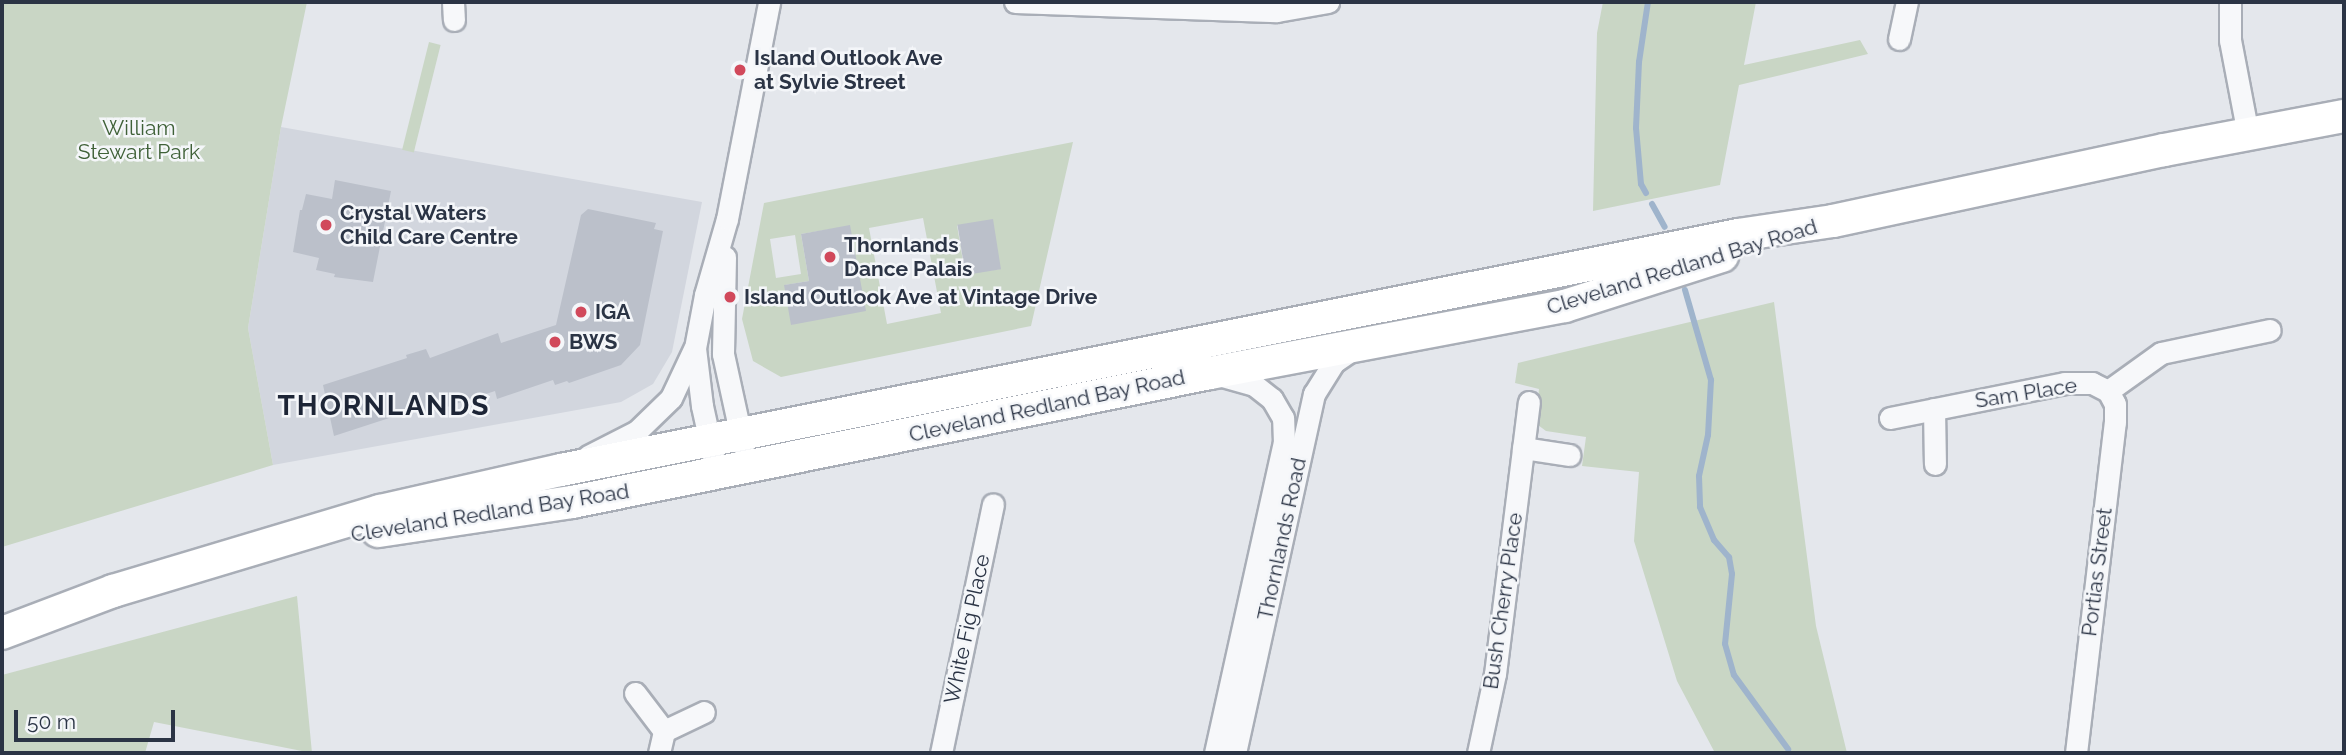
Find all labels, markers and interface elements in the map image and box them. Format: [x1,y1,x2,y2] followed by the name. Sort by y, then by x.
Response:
[754,45,943,95] place label: Island Outlook Ave at Sylvie Street
[732,62,748,78] marker: Island Outlook Ave at Sylvie Street
[78,115,200,165] park label: William Stewart Park
[340,200,518,250] place label: Crystal Waters Child Care Centre
[1544,214,1820,320] street label: Cleveland Redland Bay Road
[318,217,334,233] marker: Crystal Waters Child Care Centre
[844,232,972,282] place label: Thornlands Dance Palais
[822,249,838,265] marker: Thornlands Dance Palais
[744,284,1099,310] place label: Island Outlook Ave at Vintage Drive
[722,289,738,305] marker: Island Outlook Ave at Vintage Drive
[595,299,630,325] place label: IGA
[573,304,589,320] marker: IGA
[569,329,617,355] place label: BWS
[547,334,563,350] marker: BWS
[907,364,1187,448] street label: Cleveland Redland Bay Road
[1973,373,2079,413] street label: Sam Place
[279,389,489,423] district label: THORNLANDS
[1252,455,1312,623] street label: Thornlands Road
[349,479,631,547] street label: Cleveland Redland Bay Road
[2077,506,2117,638] street label: Portias Street
[1478,511,1528,691] street label: Bush Cherry Place
[939,552,995,706] street label: White Fig Place
[18,696,178,740] scale bar
[27,709,76,734] text: 50 m

